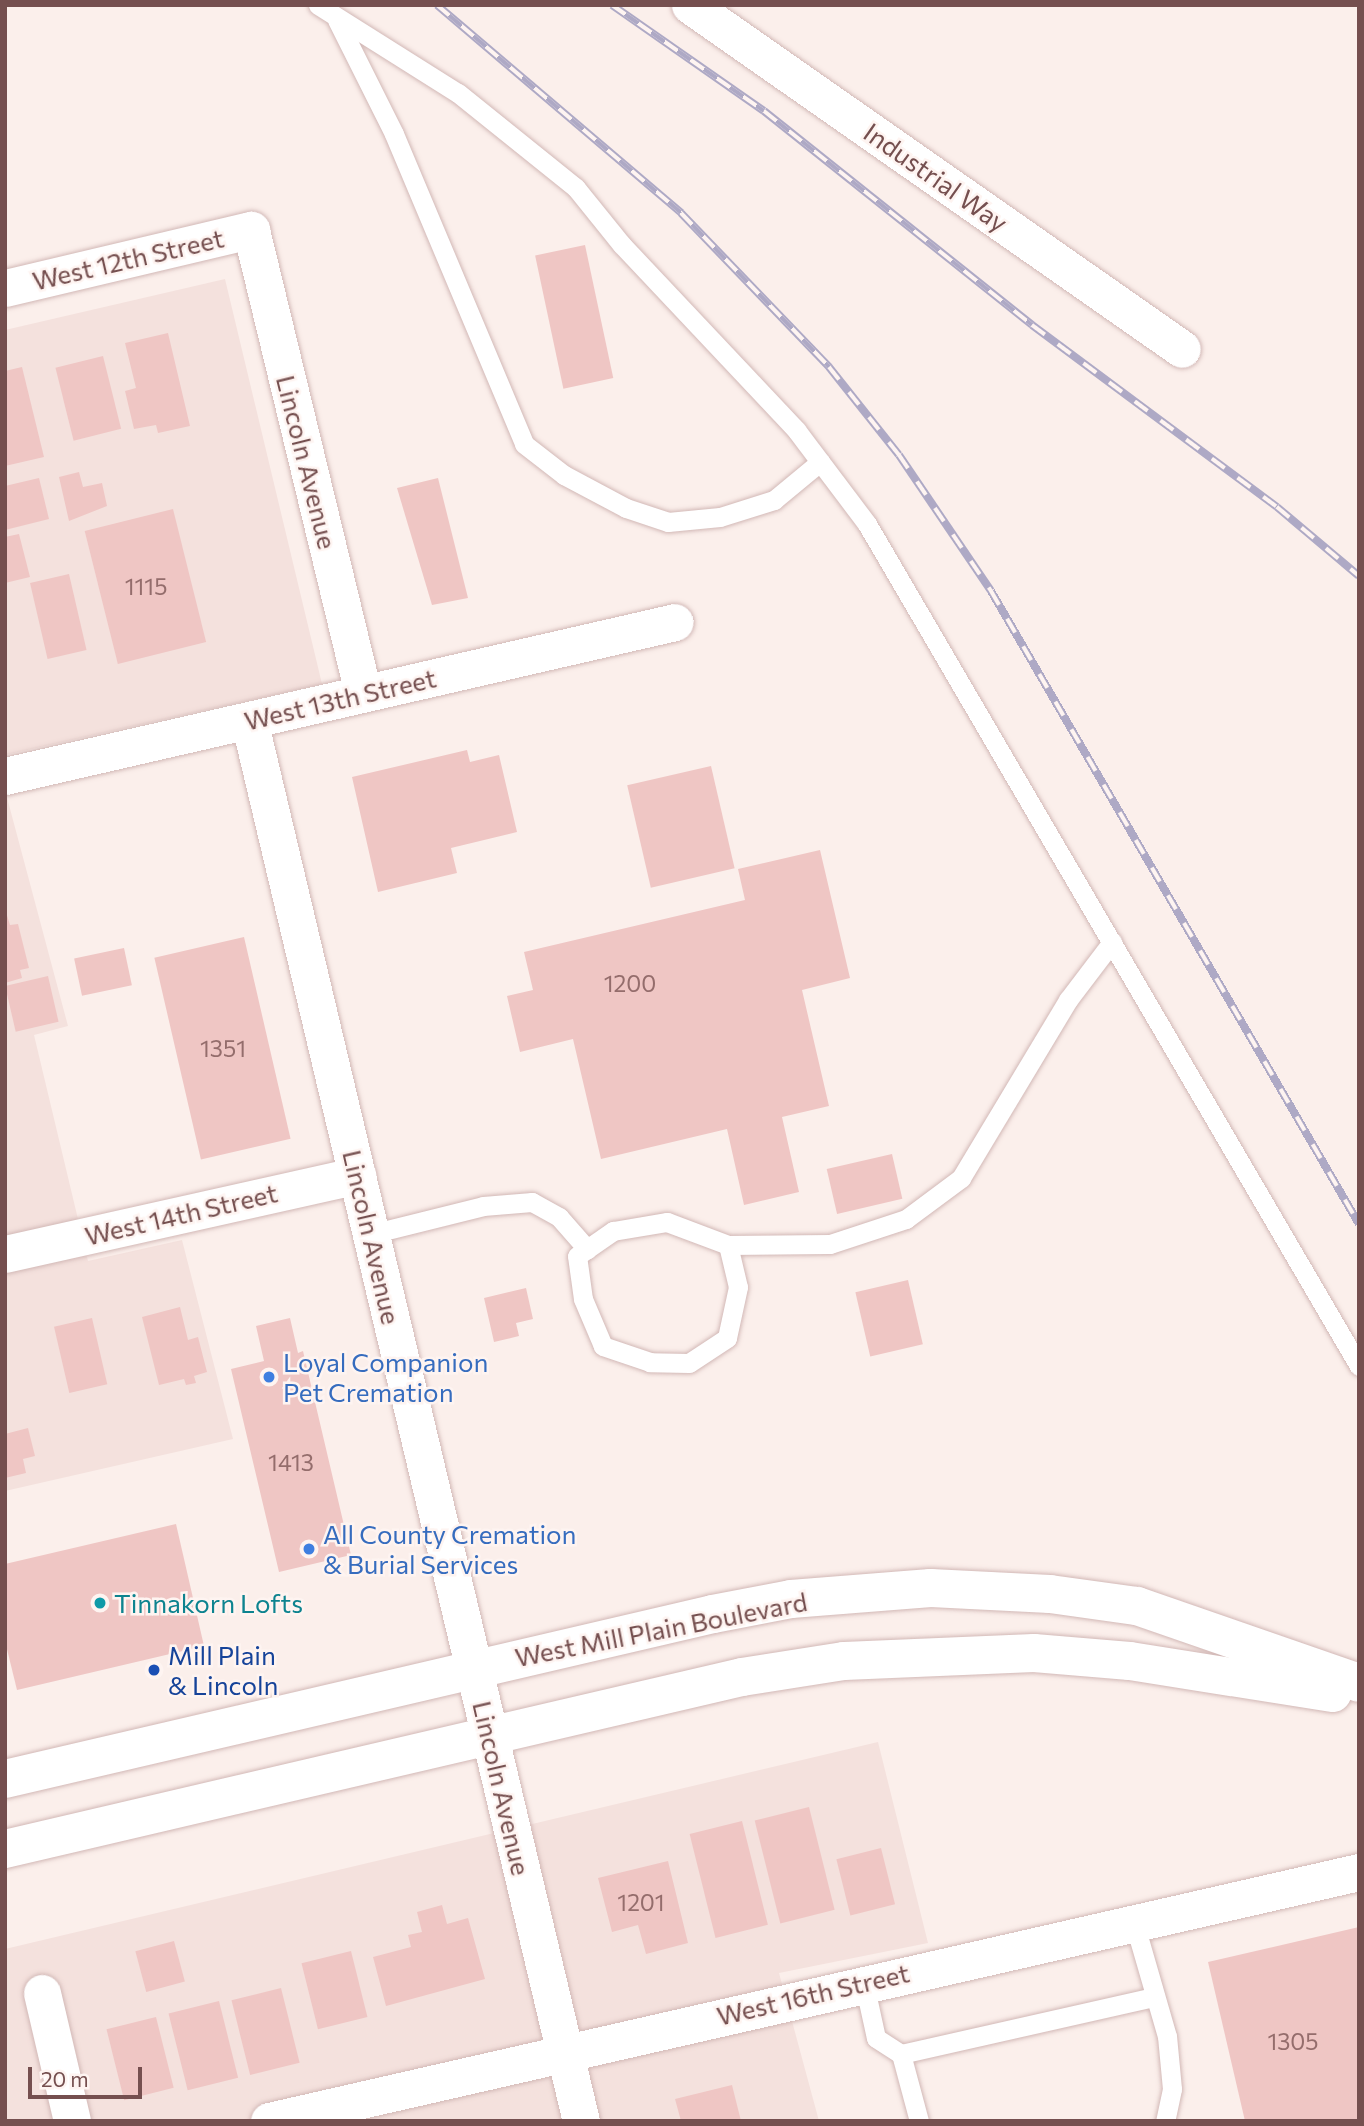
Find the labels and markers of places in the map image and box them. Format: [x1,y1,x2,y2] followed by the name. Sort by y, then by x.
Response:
[283,1346,488,1408] place label: Loyal Companion Pet Cremation
[261,1369,277,1385] marker: Loyal Companion Pet Cremation
[323,1518,577,1580] place label: All County Cremation & Burial Services
[301,1541,317,1557] marker: All County Cremation & Burial Services
[114,1587,303,1619] place label: Tinnakorn Lofts
[92,1595,108,1611] marker: Tinnakorn Lofts
[168,1639,278,1700] place label: Mill Plain & Lincoln
[146,1662,162,1678] marker: Mill Plain & Lincoln

